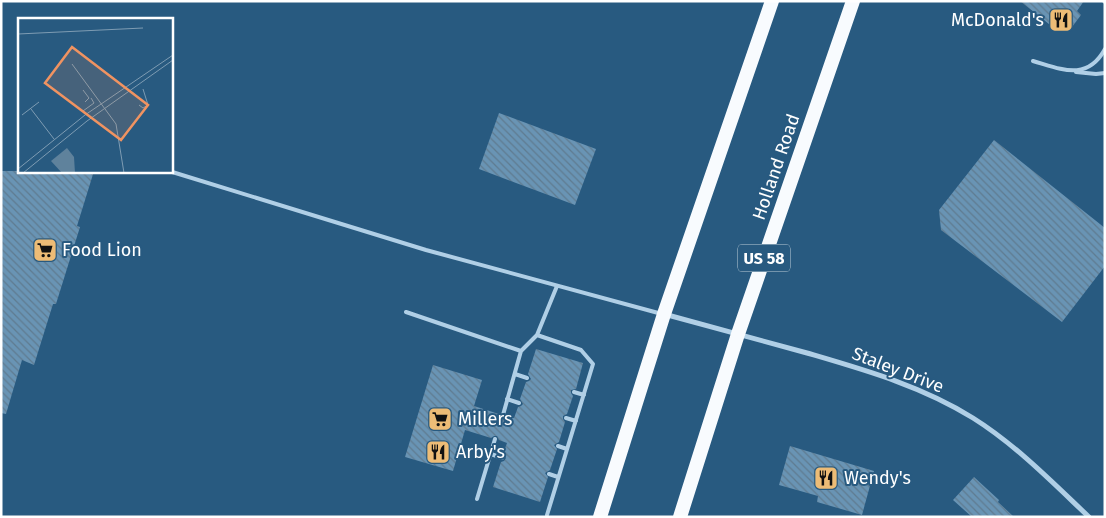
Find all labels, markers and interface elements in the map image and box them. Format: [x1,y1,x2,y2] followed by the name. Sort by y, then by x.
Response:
[1048,7,1074,33] restaurant icon: McDonald's
[951,9,1044,31] place label: McDonald's
[18,18,172,172] inset map
[748,111,804,223] street label: Holland Road
[32,237,58,263] supermarket icon: Food Lion
[62,239,142,261] place label: Food Lion
[738,244,790,272] road number: US 58
[849,342,947,398] street label: Staley Drive
[427,406,453,432] supermarket icon: Millers
[458,408,512,430] place label: Millers
[425,439,451,465] restaurant icon: Arby's
[456,441,505,463] place label: Arby's
[813,465,839,491] restaurant icon: Wendy's
[844,467,911,489] place label: Wendy's

